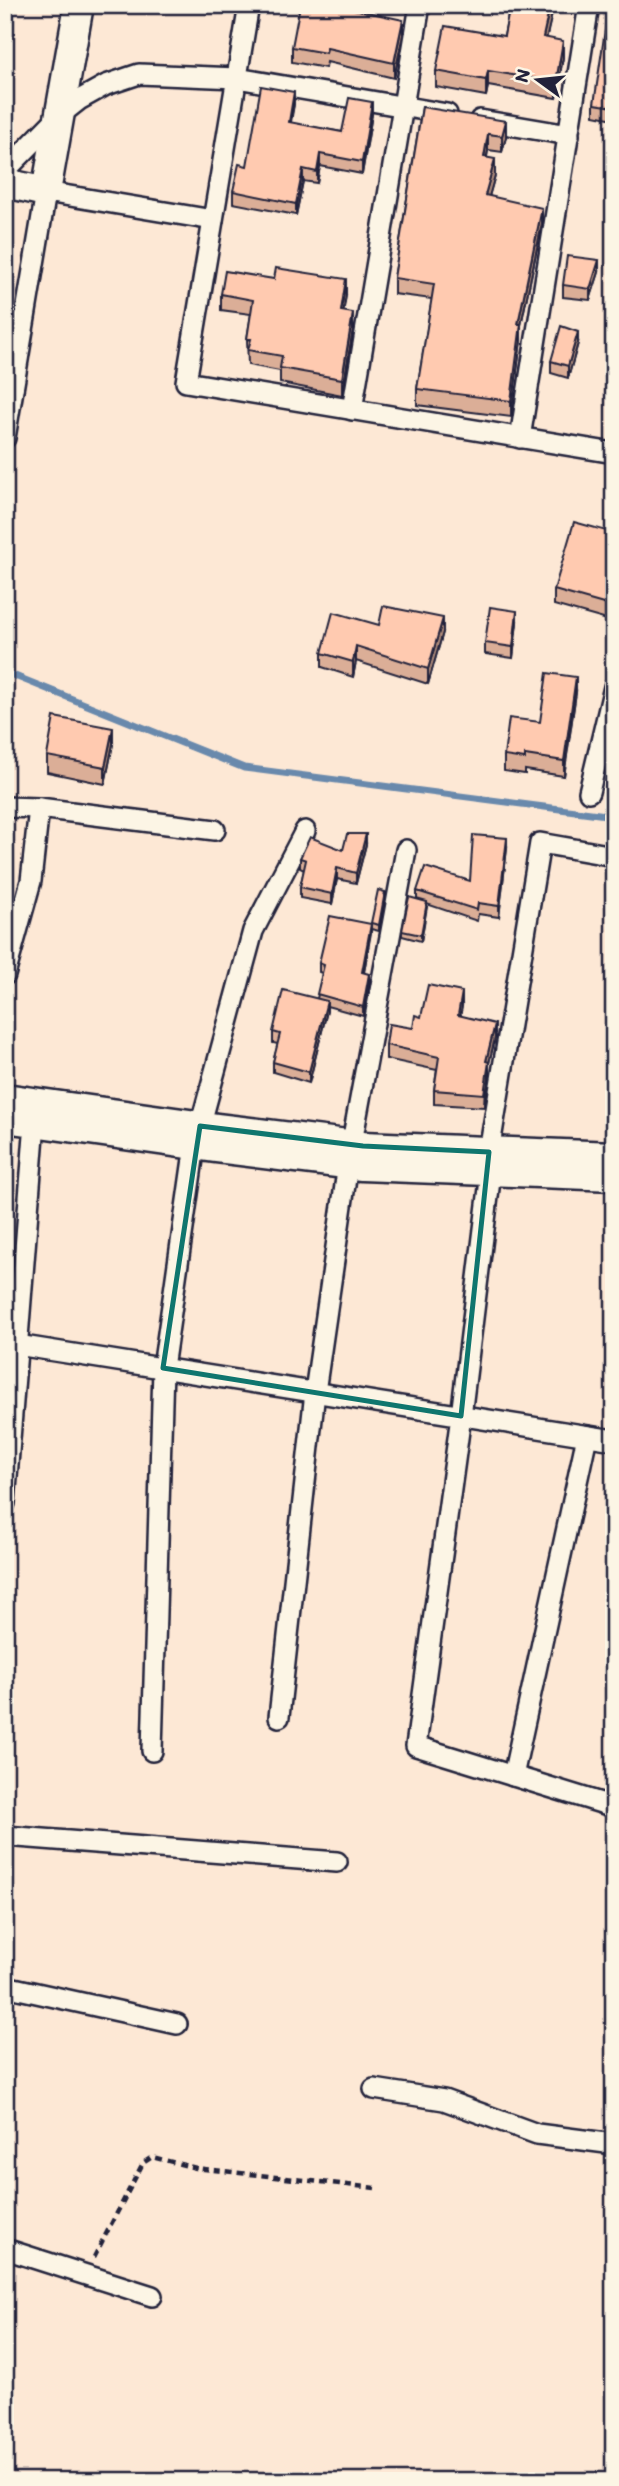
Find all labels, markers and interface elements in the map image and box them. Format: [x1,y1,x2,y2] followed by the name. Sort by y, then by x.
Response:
[504,46,574,116] north arrow
[509,67,535,85] text: N

